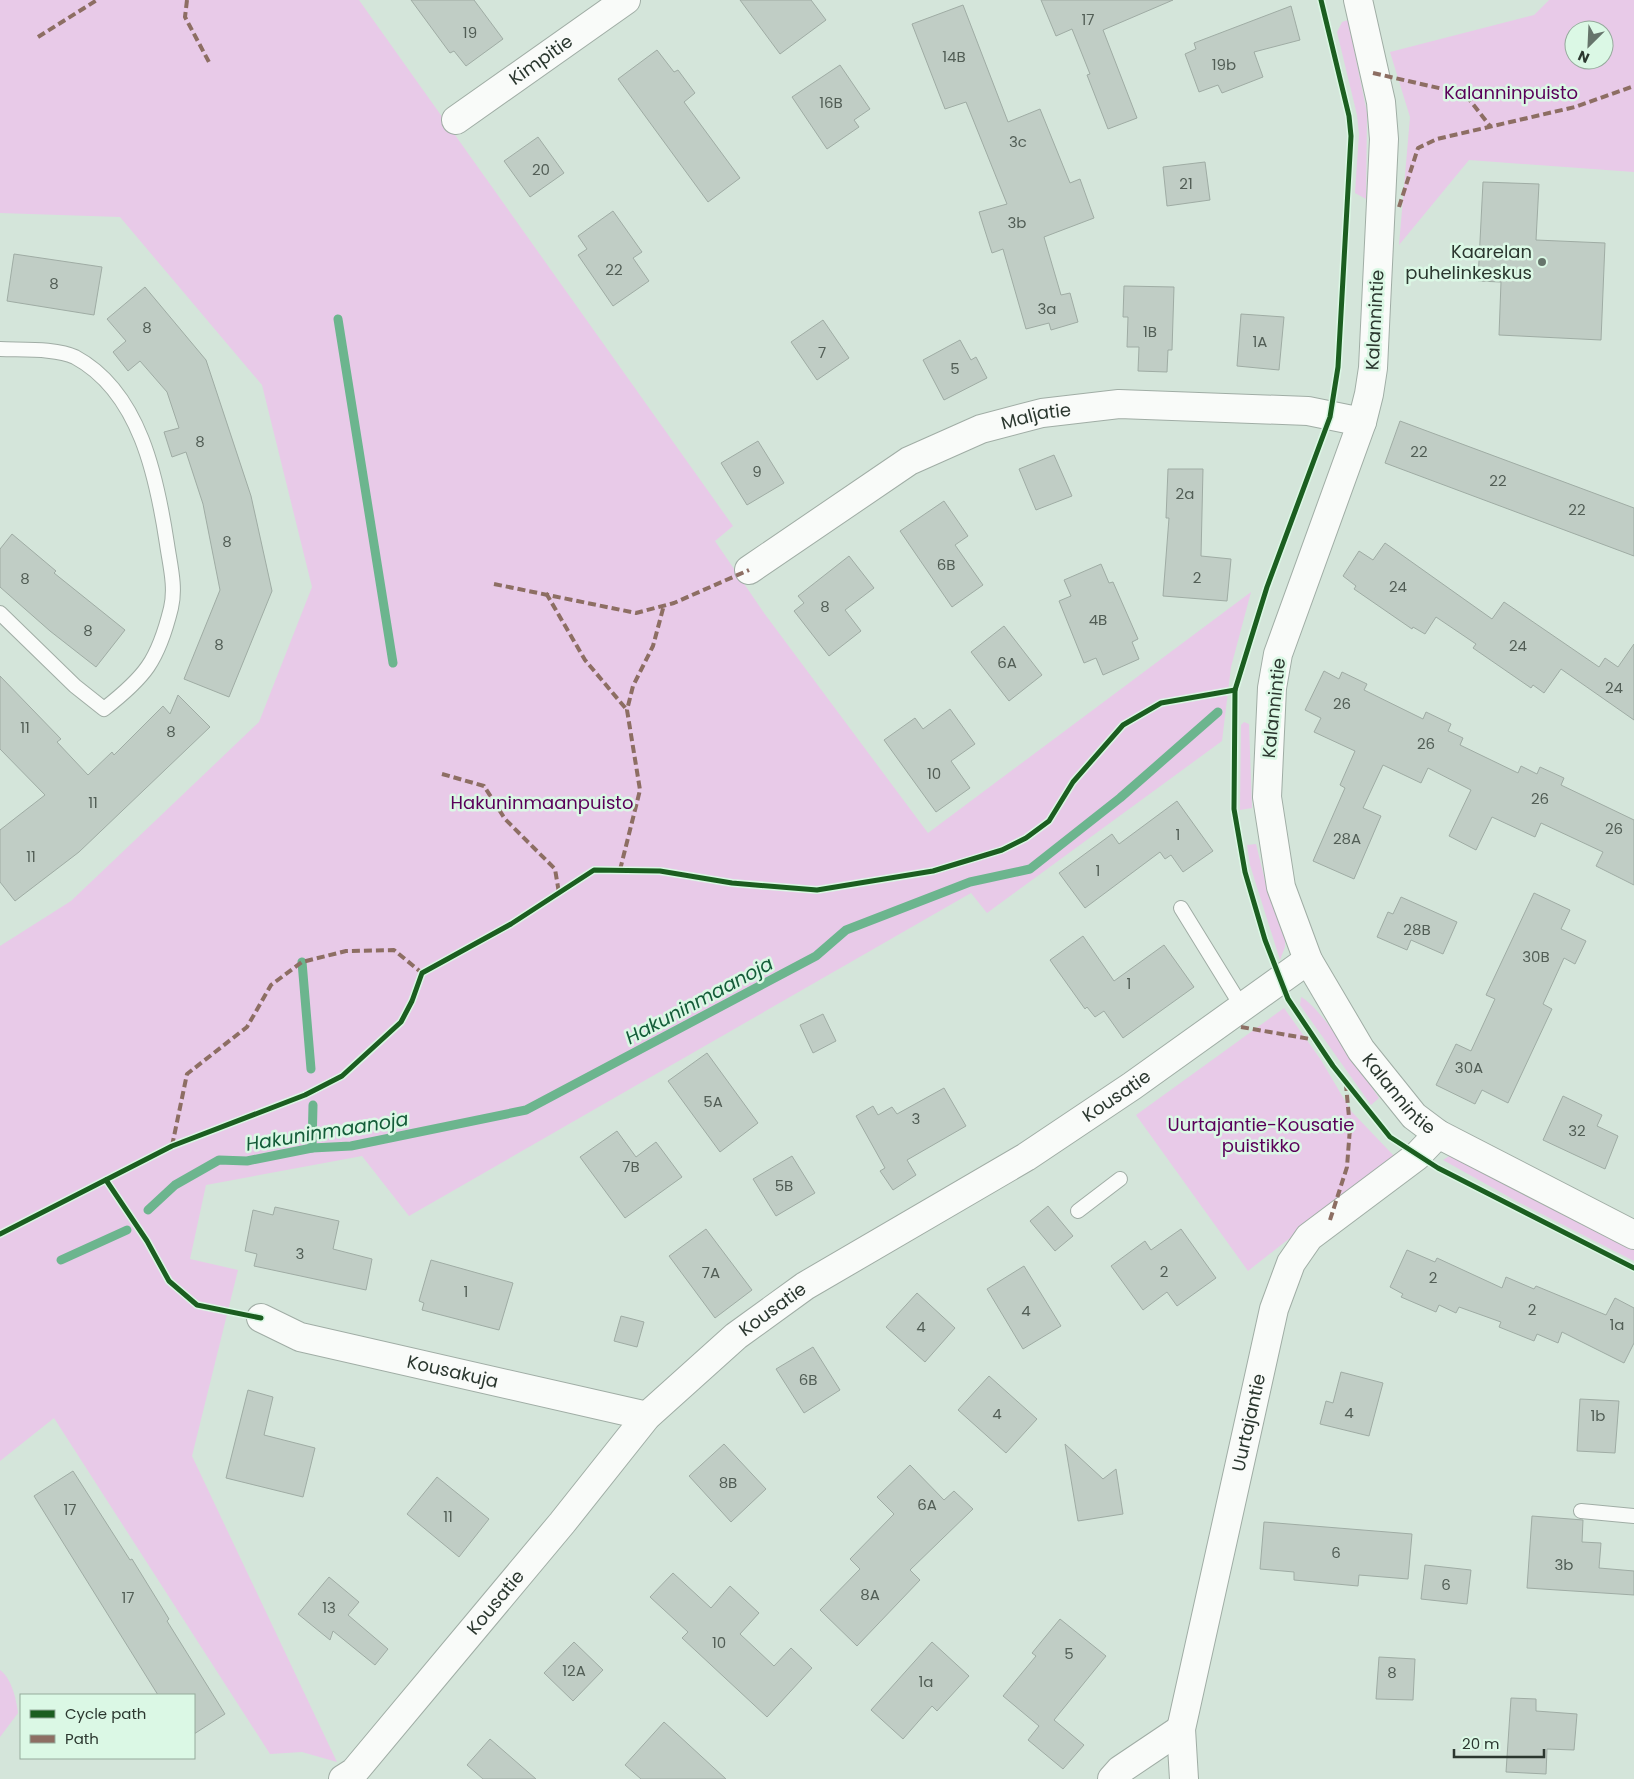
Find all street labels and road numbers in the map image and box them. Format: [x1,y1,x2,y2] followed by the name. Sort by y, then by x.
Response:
[504,28,578,91] street label: Kimpitie
[1359,269,1390,371] street label: Kalannintie
[998,397,1072,435] street label: Maljatie
[1256,657,1291,759] street label: Kalannintie
[1356,1048,1441,1140] street label: Kalannintie
[1077,1064,1155,1128] street label: Kousatie
[734,1276,811,1342] street label: Kousatie
[405,1349,501,1394] street label: Kousakuja
[1225,1371,1271,1474] street label: Uurtajantie
[461,1564,530,1640] street label: Kousatie

